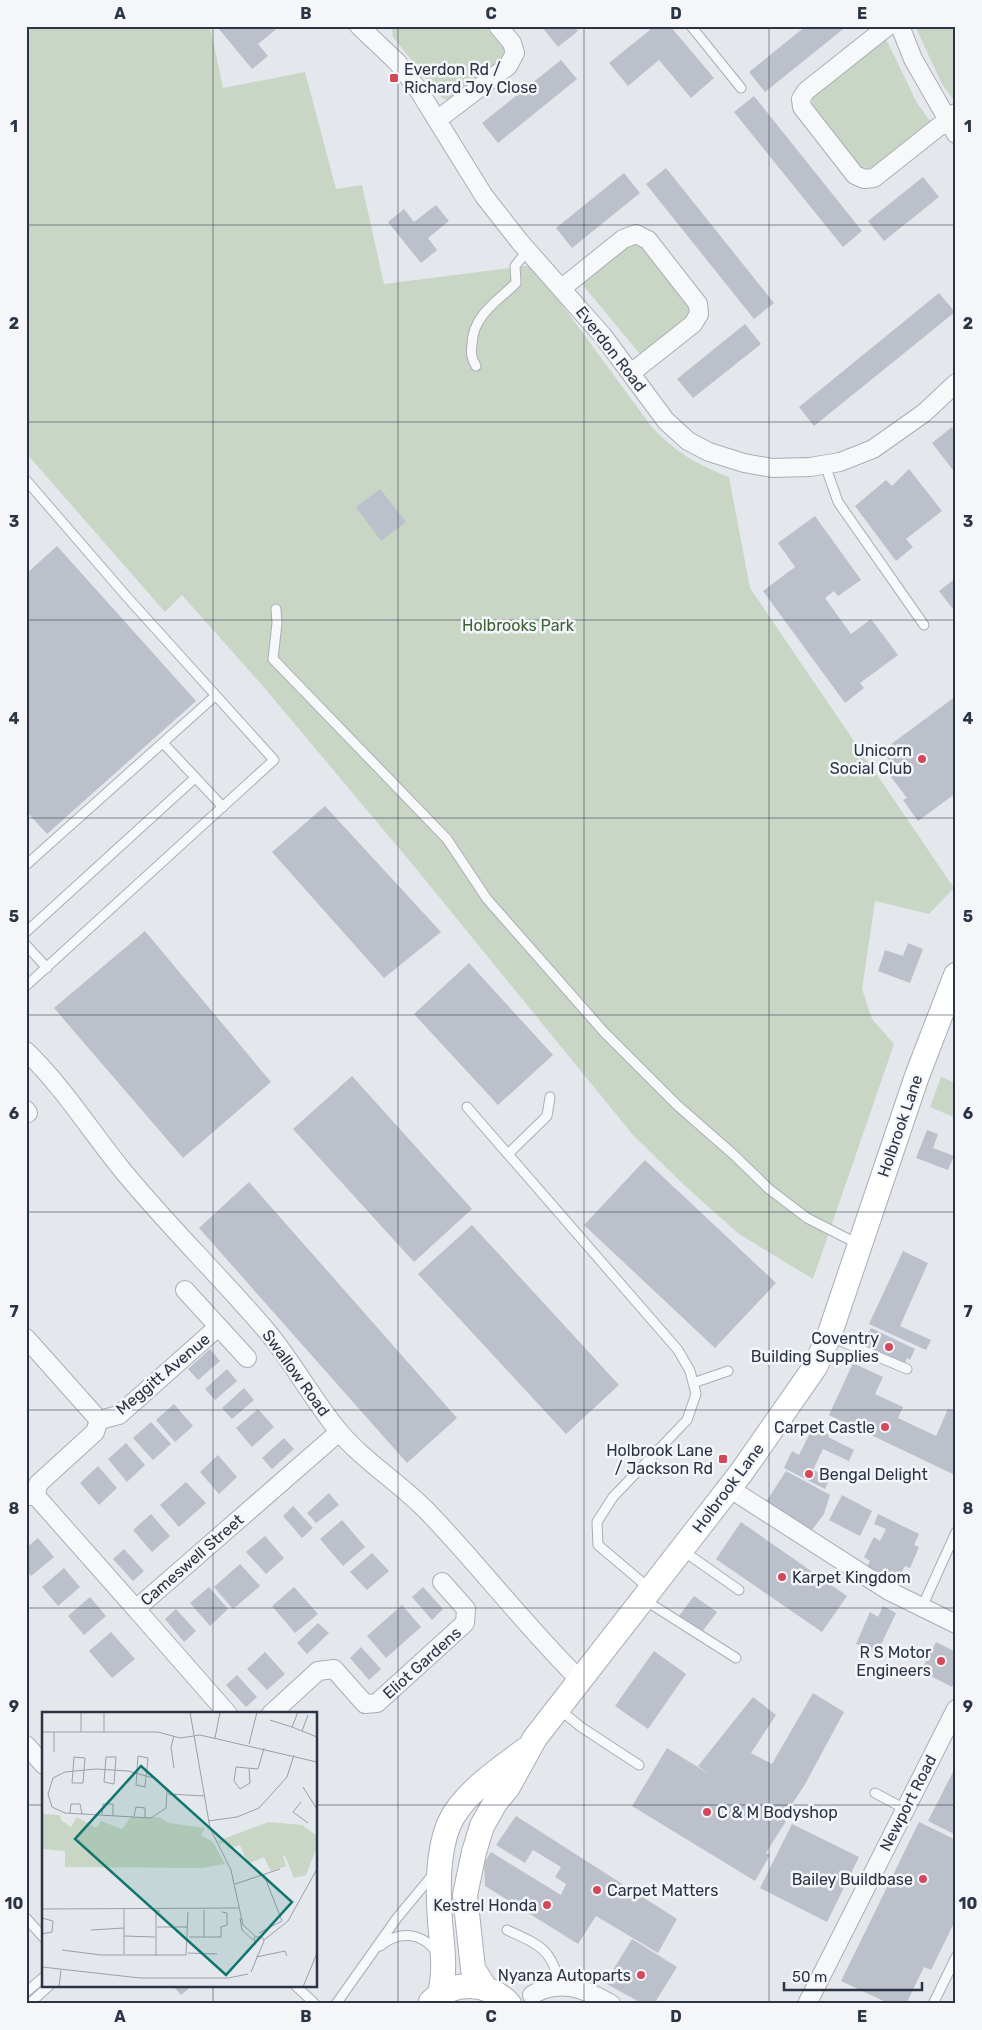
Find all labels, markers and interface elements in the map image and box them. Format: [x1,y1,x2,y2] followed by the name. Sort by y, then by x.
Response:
[114,4,126,23] text: A
[300,4,312,23] text: B
[485,4,497,23] text: C
[670,4,682,23] text: D
[857,4,867,23] text: E
[404,60,537,97] place label: Everdon Rd / Richard Joy Close
[388,72,400,84] marker: Everdon Rd / Richard Joy Close
[10,117,18,136] text: 1
[964,117,972,136] text: 1
[572,303,650,395] street label: Everdon Road
[9,314,19,333] text: 2
[963,314,973,333] text: 2
[9,512,19,531] text: 3
[963,512,973,531] text: 3
[462,616,575,635] park label: Holbrooks Park
[9,709,20,728] text: 4
[963,709,974,728] text: 4
[830,741,912,778] place label: Unicorn Social Club
[916,753,928,765] marker: Unicorn Social Club
[9,907,19,926] text: 5
[963,907,973,926] text: 5
[874,1072,926,1180] street label: Holbrook Lane
[9,1104,19,1123] text: 6
[963,1104,973,1123] text: 6
[9,1302,19,1321] text: 7
[963,1302,973,1321] text: 7
[258,1326,334,1420] street label: Swallow Road
[112,1329,214,1419] street label: Meggitt Avenue
[751,1329,879,1366] place label: Coventry Building Supplies
[883,1341,895,1353] marker: Coventry Building Supplies
[774,1418,875,1437] place label: Carpet Castle
[879,1421,891,1433] marker: Carpet Castle
[688,1440,768,1536] street label: Holbrook Lane
[606,1441,713,1478] place label: Holbrook Lane / Jackson Rd
[717,1453,729,1465] marker: Holbrook Lane / Jackson Rd
[819,1465,928,1484] place label: Bengal Delight
[803,1468,815,1480] marker: Bengal Delight
[9,1499,20,1518] text: 8
[963,1499,974,1518] text: 8
[137,1510,247,1610] street label: Cameswell Street
[792,1568,911,1587] place label: Karpet Kingdom
[776,1571,788,1583] marker: Karpet Kingdom
[379,1623,465,1703] street label: Eliot Gardens
[856,1643,931,1680] place label: R S Motor Engineers
[935,1655,947,1667] marker: R S Motor Engineers
[9,1697,19,1716] text: 9
[963,1697,973,1716] text: 9
[42,1712,318,1988] inset map
[876,1752,940,1854] street label: Newport Road
[717,1803,838,1822] place label: C & M Bodyshop
[701,1806,713,1818] marker: C & M Bodyshop
[792,1870,913,1889] place label: Bailey Buildbase
[917,1873,929,1885] marker: Bailey Buildbase
[607,1881,718,1900] place label: Carpet Matters
[591,1884,603,1896] marker: Carpet Matters
[5,1894,24,1913] text: 10
[959,1894,978,1913] text: 10
[433,1896,537,1915] place label: Kestrel Honda
[541,1899,553,1911] marker: Kestrel Honda
[784,1960,922,1992] scale bar
[498,1966,631,1985] place label: Nyanza Autoparts
[792,1968,827,1986] text: 50 m
[635,1969,647,1981] marker: Nyanza Autoparts
[114,2007,126,2026] text: A
[300,2007,312,2026] text: B
[485,2007,497,2026] text: C
[670,2007,682,2026] text: D
[857,2007,867,2026] text: E

